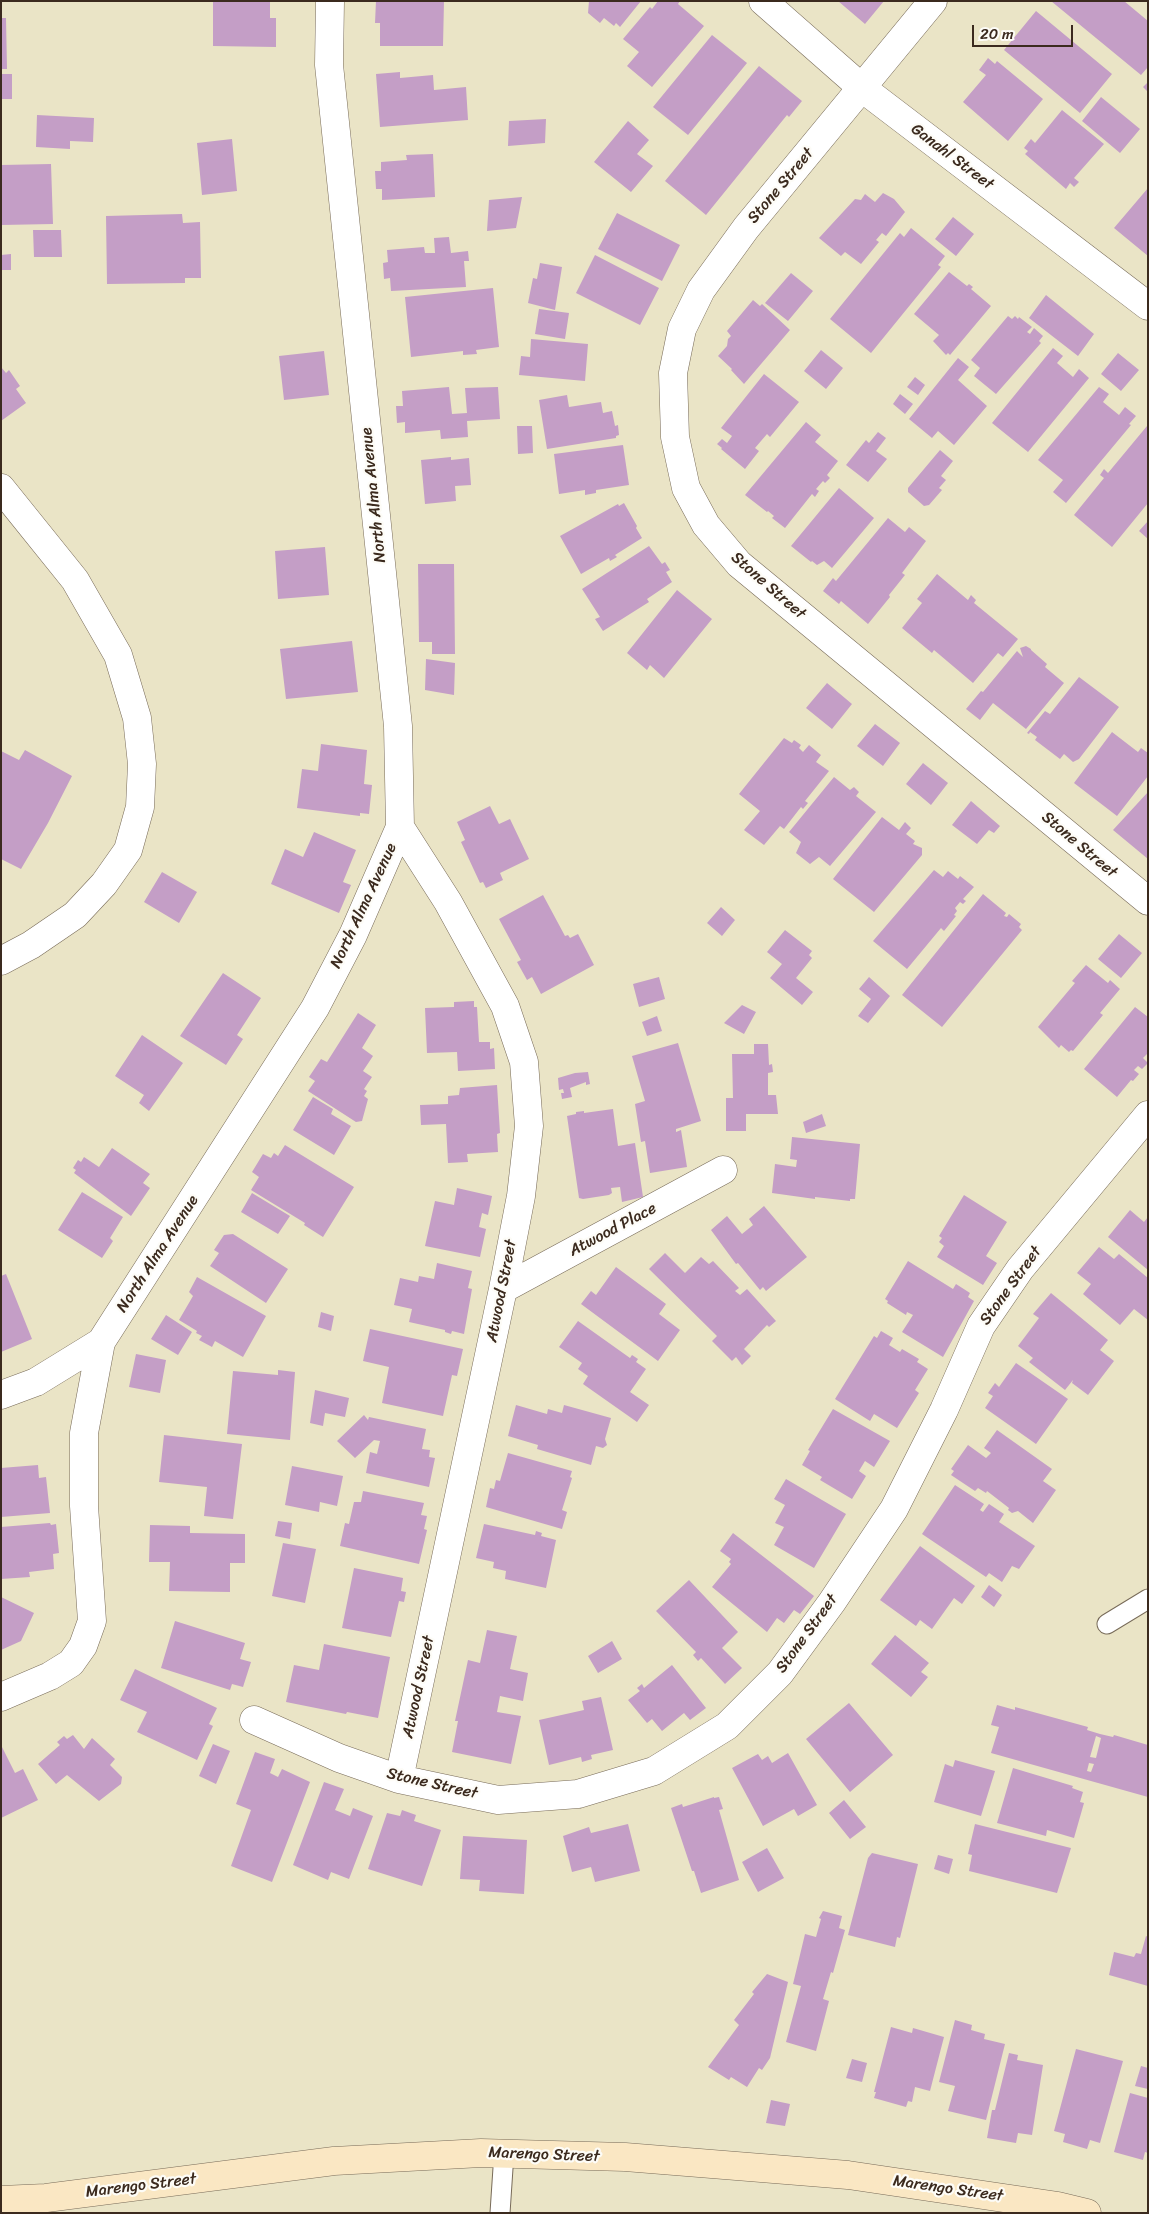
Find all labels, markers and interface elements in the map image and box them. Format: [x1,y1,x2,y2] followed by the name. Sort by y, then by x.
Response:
[974,15,1075,47] scale bar
[980,21,1014,47] text: 20 m
[907,120,997,194] street label: Ganahl Street
[744,144,818,228] street label: Stone Street
[357,426,391,564] street label: North Alma Avenue
[727,548,809,624] street label: Stone Street
[1037,808,1121,882] street label: Stone Street
[327,840,401,972] street label: North Alma Avenue
[113,1192,203,1316] street label: North Alma Avenue
[566,1199,660,1261] street label: Atwood Place
[483,1238,521,1344] street label: Atwood Street
[976,1243,1046,1329] street label: Stone Street
[772,1591,842,1677] street label: Stone Street
[399,1634,439,1740] street label: Atwood Street
[385,1764,479,1804] street label: Stone Street
[488,2143,600,2167] street label: Marengo Street
[85,2170,197,2202] street label: Marengo Street
[892,2172,1004,2206] street label: Marengo Street

